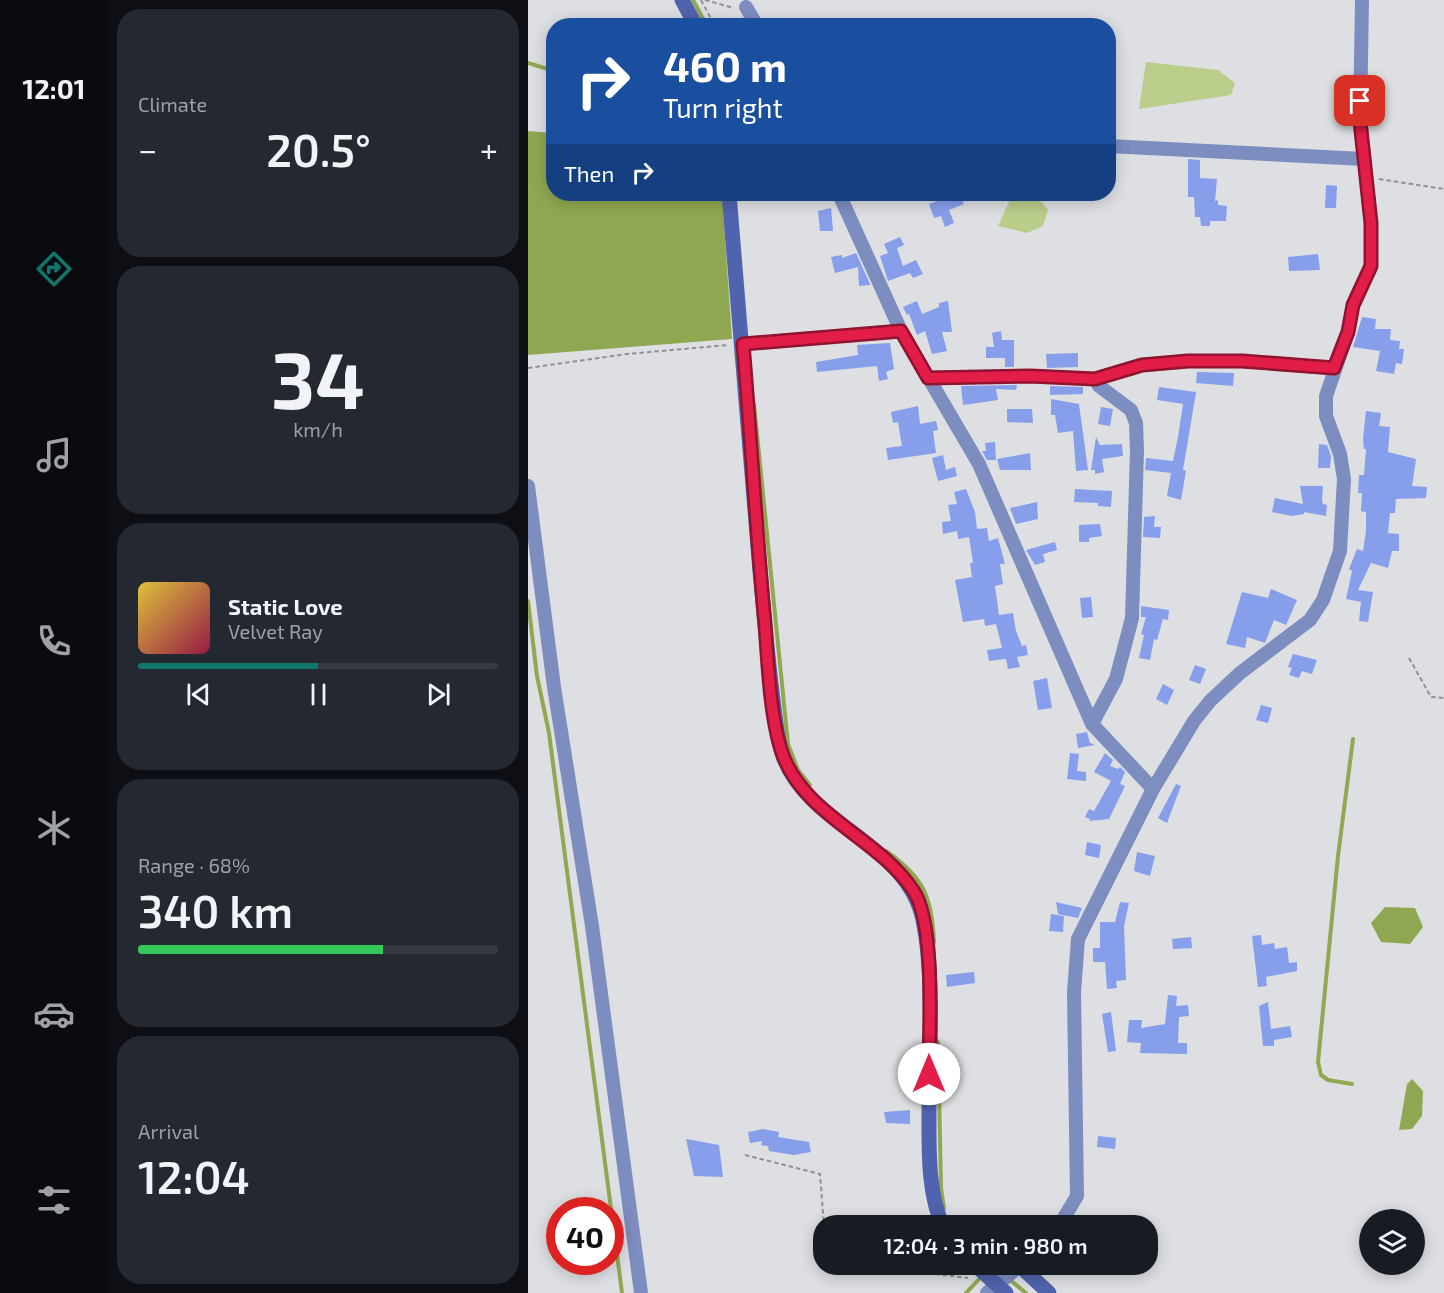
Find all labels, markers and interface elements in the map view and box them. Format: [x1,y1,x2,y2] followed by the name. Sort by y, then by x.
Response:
[663,40,787,90] text: 460 m
[564,42,642,120] icon: right
[23,72,86,104] text: 12:01
[1334,75,1385,126] pin
[1343,84,1376,117] icon: arrive
[663,91,783,123] text: Turn right
[138,92,207,116] text: Climate
[266,122,371,176] text: 20.5°
[138,129,157,169] text: −
[480,129,498,169] text: +
[626,156,659,189] icon: right
[564,160,614,186] text: Then
[33,248,75,290] icon: directions
[271,331,365,425] text: 34
[293,417,343,441] text: km/h
[33,434,75,476] icon: music
[228,593,343,619] text: Static Love
[228,619,323,643] text: Velvet Ray
[33,620,75,662] icon: phone
[182,678,215,711] icon: previous
[302,678,335,711] icon: pause
[422,678,455,711] icon: next
[33,807,75,849] icon: climate
[138,853,250,877] text: Range · 68%
[138,883,293,937] text: 340 km
[33,993,75,1035] icon: car
[897,1042,961,1106] position arrow
[138,1119,199,1143] text: Arrival
[138,1149,250,1203] text: 12:04
[33,1179,75,1221] icon: filters
[546,1197,624,1275] speed limit sign: 40
[1359,1209,1425,1275] map controls
[1359,1209,1425,1275] button: layers
[883,1232,1088,1258] text: 12:04 · 3 min · 980 m

